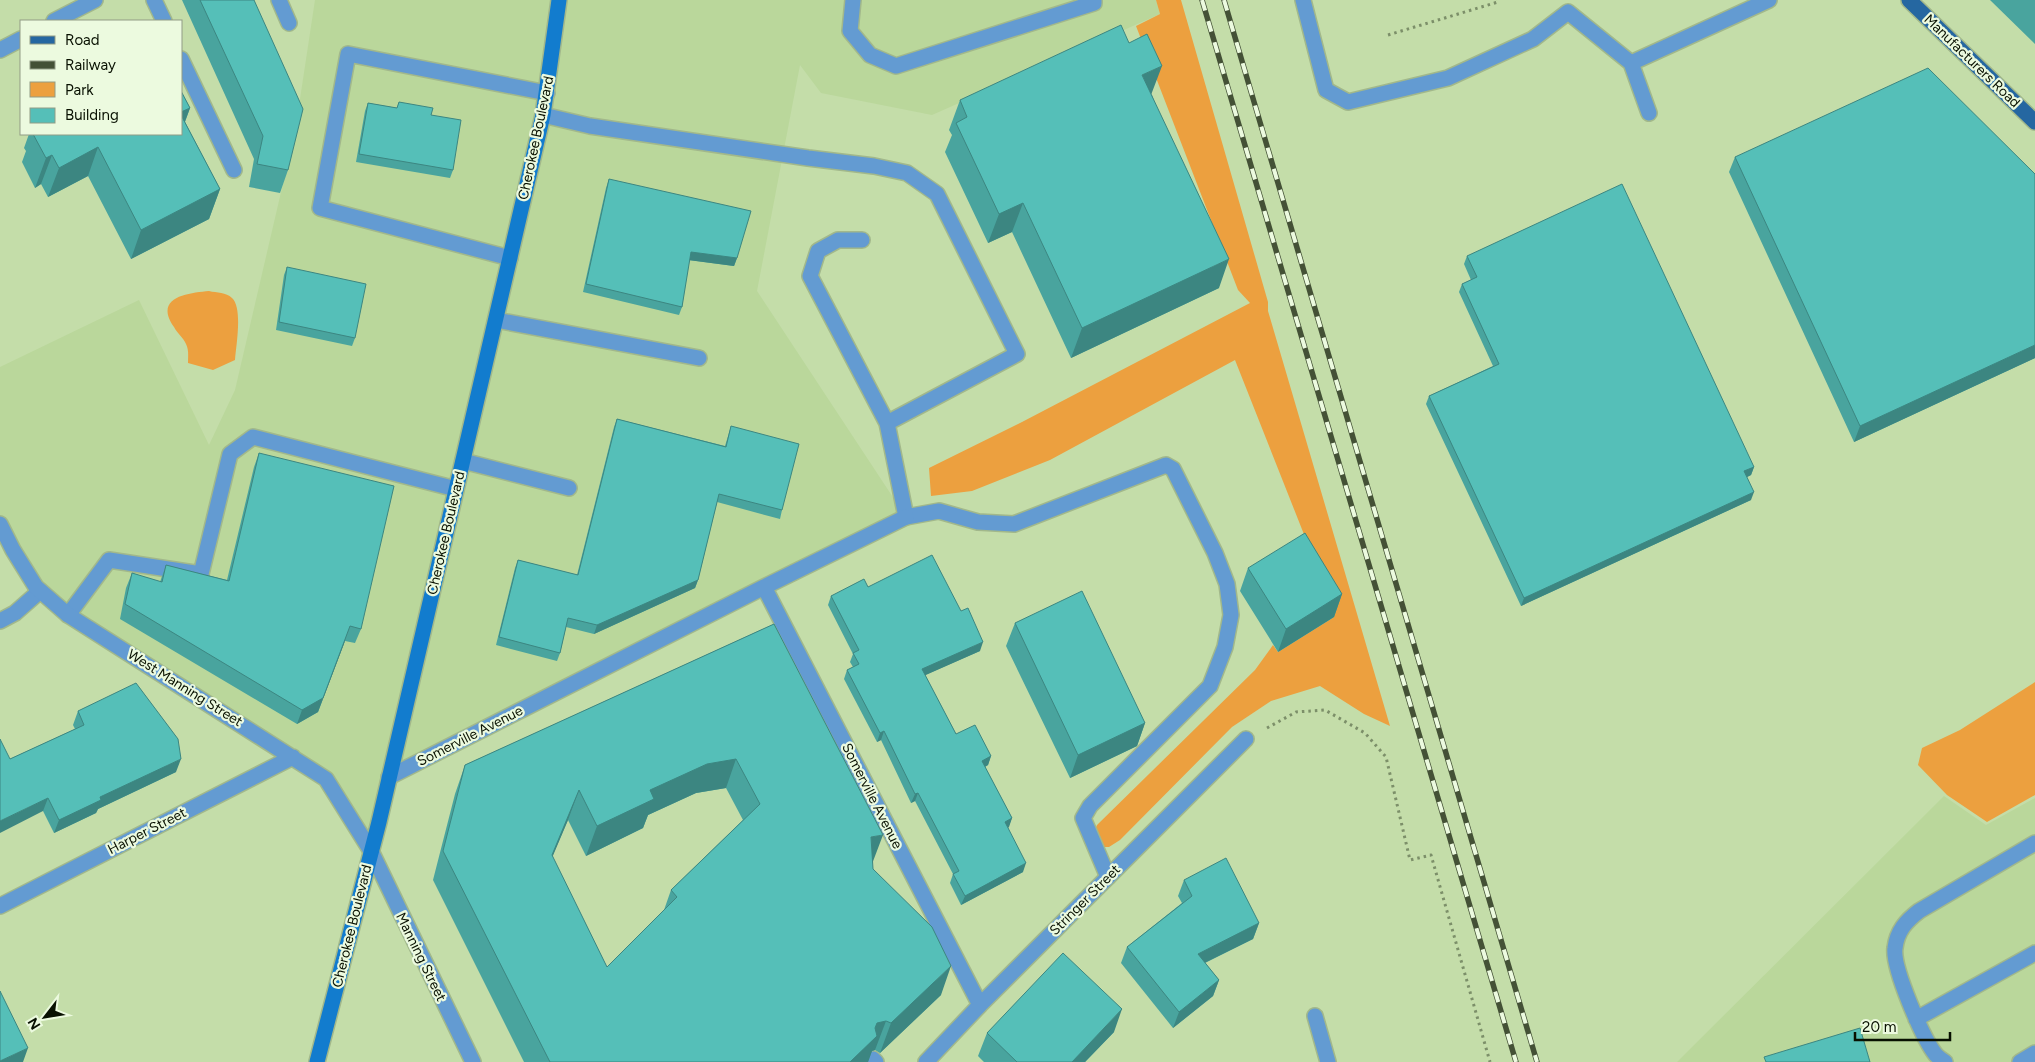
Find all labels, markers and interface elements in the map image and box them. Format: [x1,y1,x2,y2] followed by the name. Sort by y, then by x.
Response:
[1920,11,2024,111] street label: Manufacturers Road
[20,20,182,135] legend
[65,31,100,49] text: Road
[65,56,116,74] text: Railway
[515,75,557,201] street label: Cherokee Boulevard
[65,81,94,99] text: Park
[65,106,119,124] text: Building
[424,470,468,596] street label: Cherokee Boulevard
[124,646,246,730] street label: West Manning Street
[414,702,526,770] street label: Somerville Avenue
[838,740,906,852] street label: Somerville Avenue
[105,804,189,858] street label: Harper Street
[1046,861,1124,939] street label: Stringer Street
[329,863,375,989] street label: Cherokee Boulevard
[392,910,450,1004] street label: Manning Street
[20,992,70,1042] north arrow
[1855,1010,1950,1042] scale bar
[24,1014,44,1032] text: N
[1862,1018,1896,1036] text: 20 m

